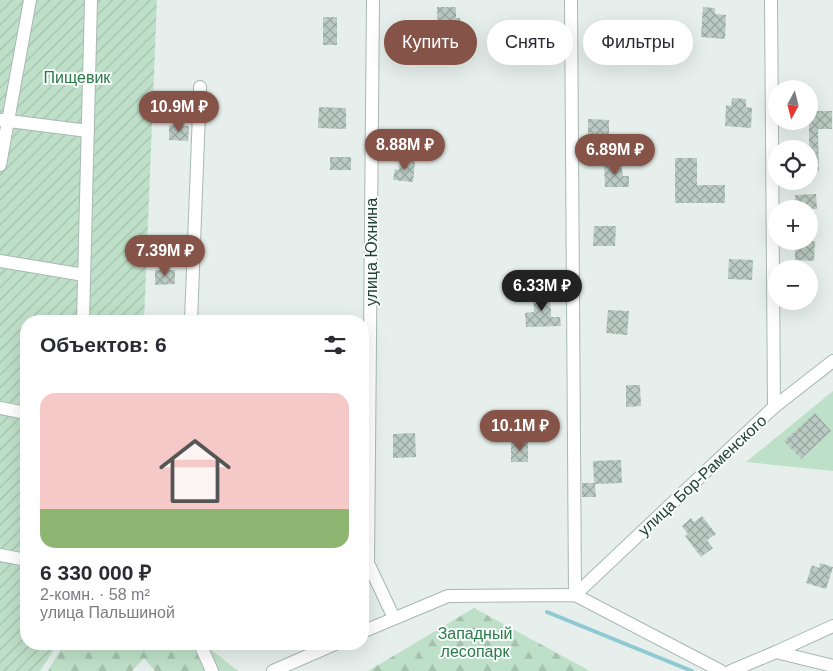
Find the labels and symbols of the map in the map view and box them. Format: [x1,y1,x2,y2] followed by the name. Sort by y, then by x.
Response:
[44,69,111,86] park label: Пищевик
[768,80,818,130] north arrow
[133,90,225,133] pin: 10.9M ₽
[359,128,451,171] pin: 8.88M ₽
[569,134,661,176] pin: 6.89M ₽
[363,198,380,306] street label: улица Юхнина
[119,234,211,277] pin: 7.39M ₽
[496,270,588,312] pin: 6.33M ₽
[474,410,566,452] pin: 10.1M ₽
[635,412,770,539] street label: улица Бор-Раменского
[438,625,512,660] park label: Западный лесопарк

